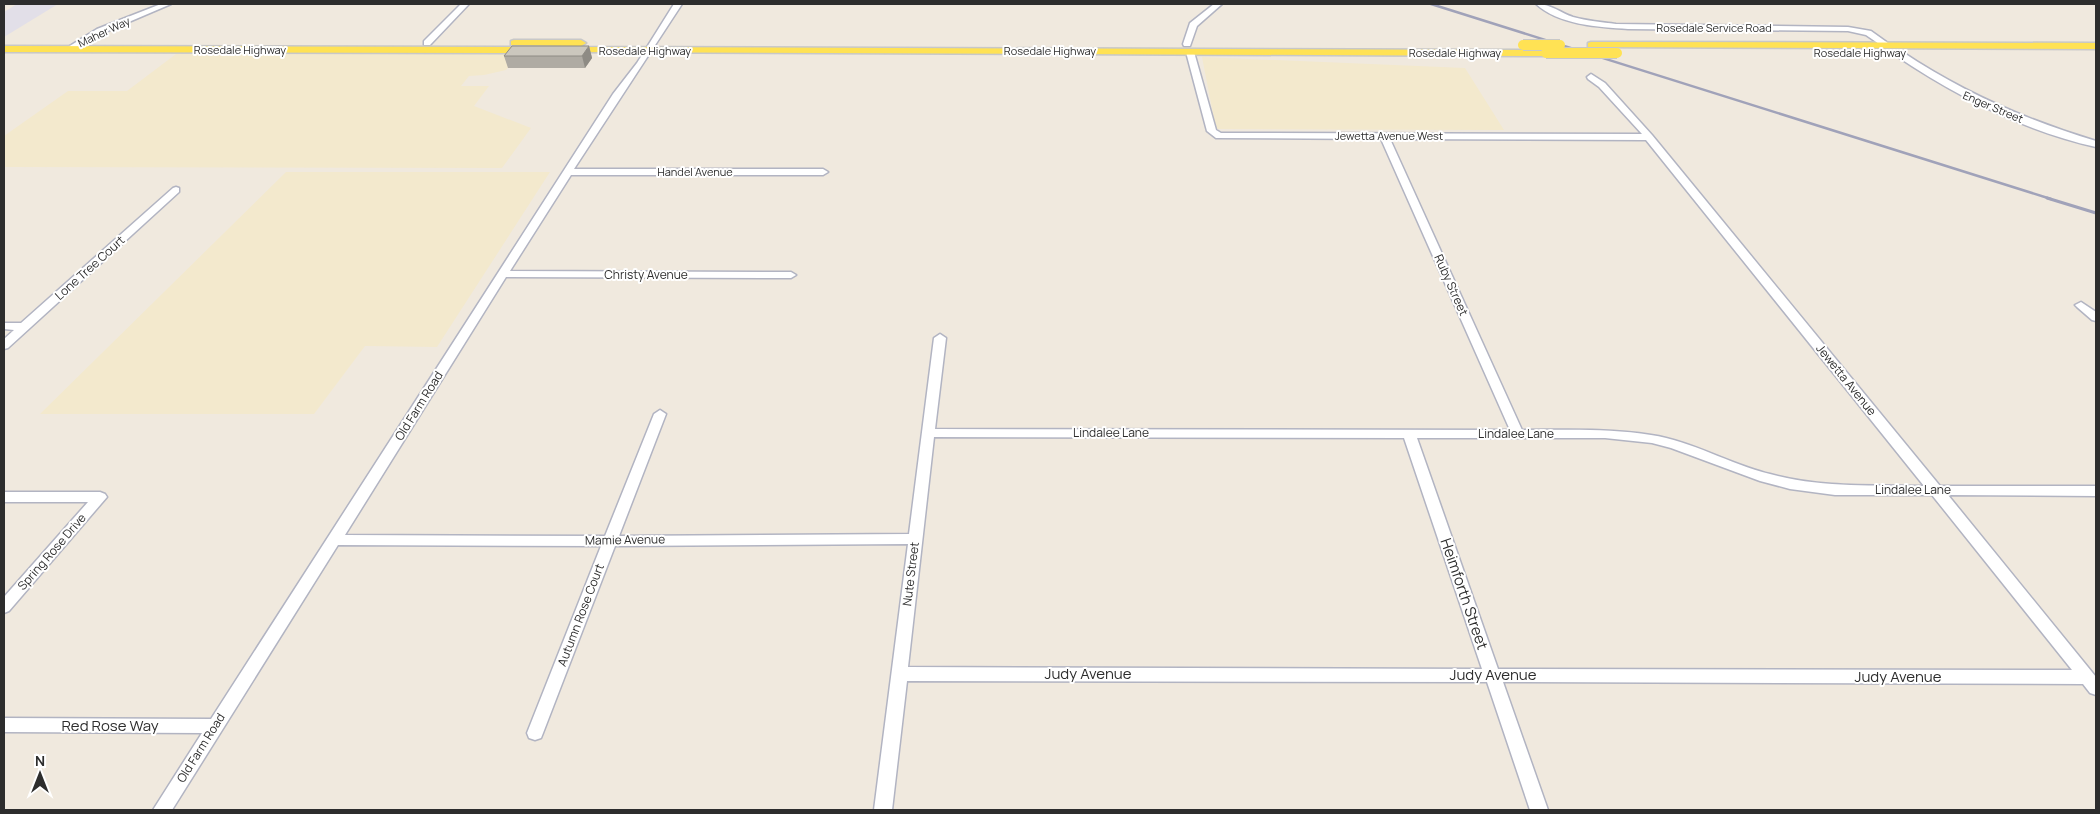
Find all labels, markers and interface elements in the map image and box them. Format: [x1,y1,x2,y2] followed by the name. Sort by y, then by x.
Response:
[75,13,132,50] street label: Maher Way
[1656,20,1772,35] street label: Rosedale Service Road
[194,42,286,57] street label: Rosedale Highway
[599,43,691,58] street label: Rosedale Highway
[1004,43,1096,58] street label: Rosedale Highway
[1409,45,1501,60] street label: Rosedale Highway
[1814,45,1906,60] street label: Rosedale Highway
[1961,87,2026,126] street label: Enger Street
[1335,128,1443,143] street label: Jewetta Avenue West
[657,164,733,179] street label: Handel Avenue
[51,231,129,304] street label: Lone Tree Court
[1430,251,1473,318] street label: Ruby Street
[604,266,688,283] street label: Christy Avenue
[1812,340,1880,419] street label: Jewetta Avenue
[390,368,447,444] street label: Old Farm Road
[1073,424,1149,441] street label: Lindalee Lane
[1478,425,1554,442] street label: Lindalee Lane
[1875,481,1951,498] street label: Lindalee Lane
[14,510,90,594] street label: Spring Rose Drive
[585,530,665,549] street label: Mamie Avenue
[1436,535,1493,652] street label: Heimforth Street
[898,541,923,607] street label: Nute Street
[553,561,608,669] street label: Autumn Rose Court
[1044,663,1132,684] street label: Judy Avenue
[1449,664,1537,685] street label: Judy Avenue
[1854,666,1942,687] street label: Judy Avenue
[172,710,229,786] street label: Old Farm Road
[61,715,159,736] street label: Red Rose Way
[15,749,65,799] north arrow
[35,751,45,770] text: N

